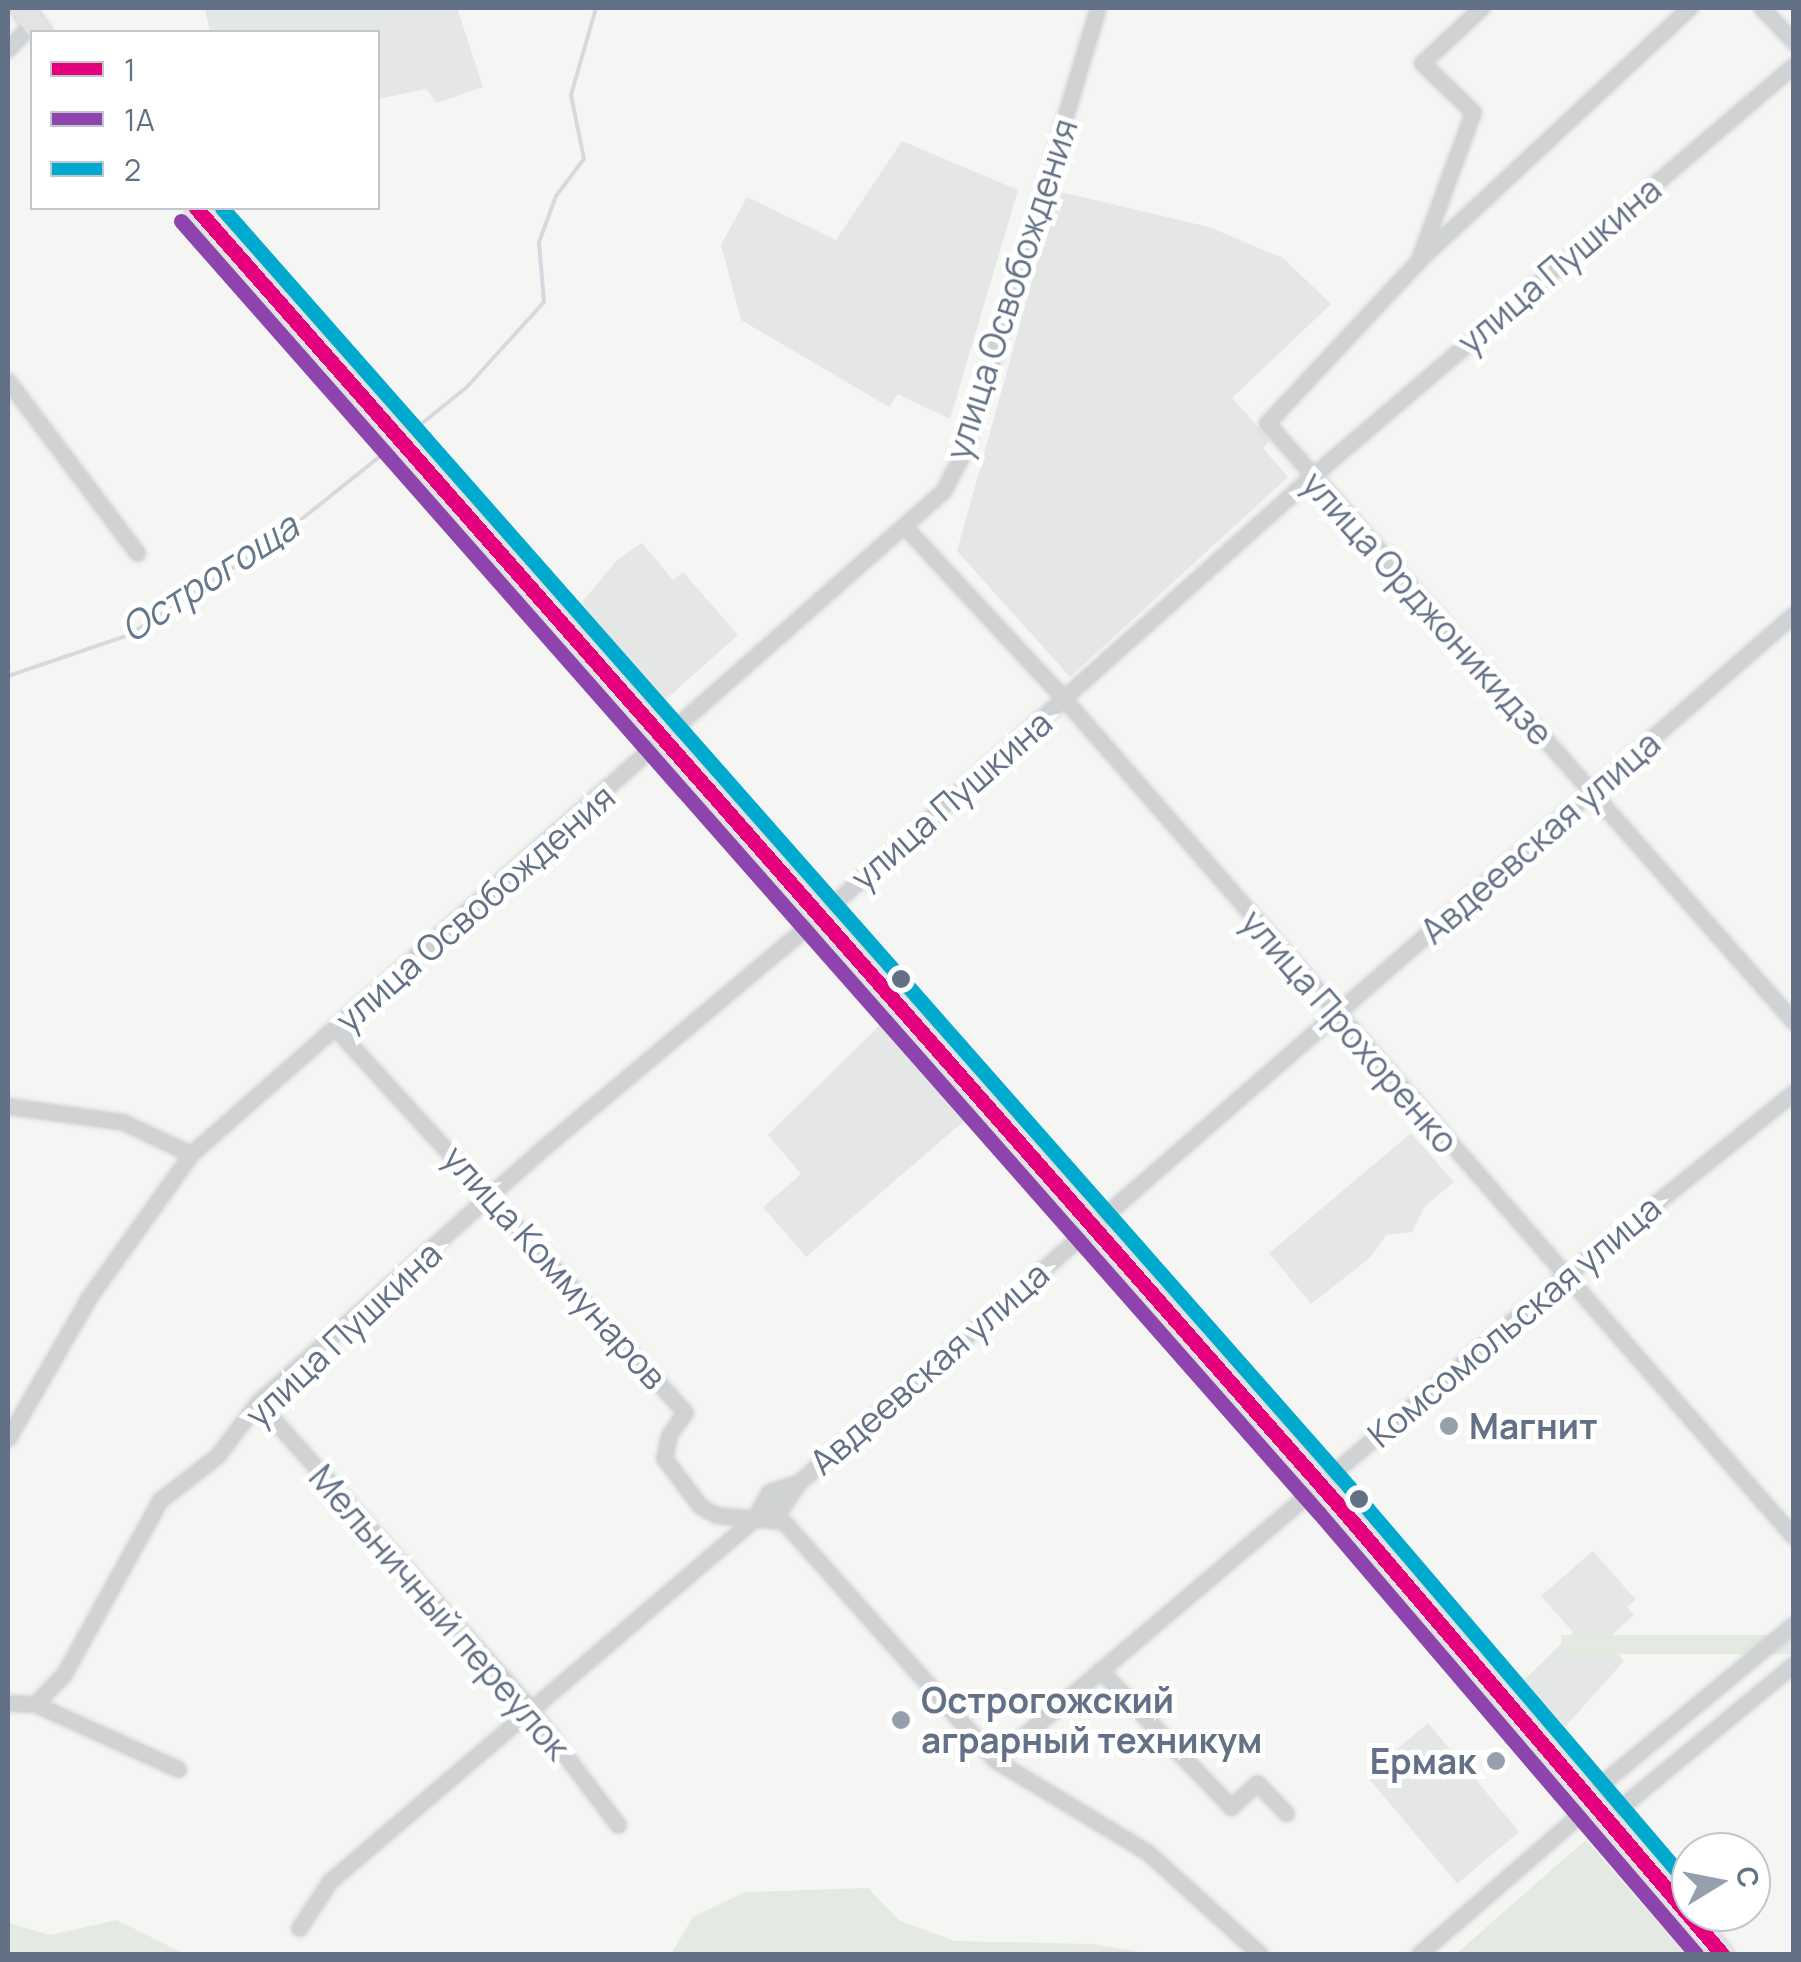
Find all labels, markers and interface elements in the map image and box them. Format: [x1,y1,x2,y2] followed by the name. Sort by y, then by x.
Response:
[30,30,380,210] legend
[124,49,136,90] text: 1
[124,99,155,140] text: 1А
[936,113,1086,465] street label: улица Освобождения
[124,149,141,190] text: 2
[1449,168,1669,362] street label: улица Пушкина
[1294,462,1562,754] street label: улица Орджоникидзе
[112,503,306,651] water label: Острогоща
[842,701,1060,899] street label: улица Пушкина
[1412,722,1668,952] street label: Авдеевская улица
[327,775,623,1041] street label: улица Освобождения
[1233,901,1467,1161] street label: улица Прохоренко
[891,969,911,989] unlabelled marker
[435,1137,675,1397] street label: улица Коммунаров
[1359,1186,1669,1456] street label: Комсомольская улица
[236,1233,450,1435] street label: улица Пушкина
[801,1253,1057,1483] street label: Авдеевская улица
[1469,1405,1598,1447] place label: Магнит
[1438,1415,1460,1437] marker: Магнит
[301,1456,579,1768] street label: Мельничный переулок
[1349,1489,1369,1509] unlabelled marker
[921,1679,1262,1761] place label: Острогожский аграрный техникум
[890,1709,912,1731] marker: Острогожский аграрный техникум
[1370,1740,1476,1782] place label: Ермак
[1485,1750,1507,1772] marker: Ермак
[1671,1832,1771,1932] north arrow
[1728,1864,1769,1891] text: С

